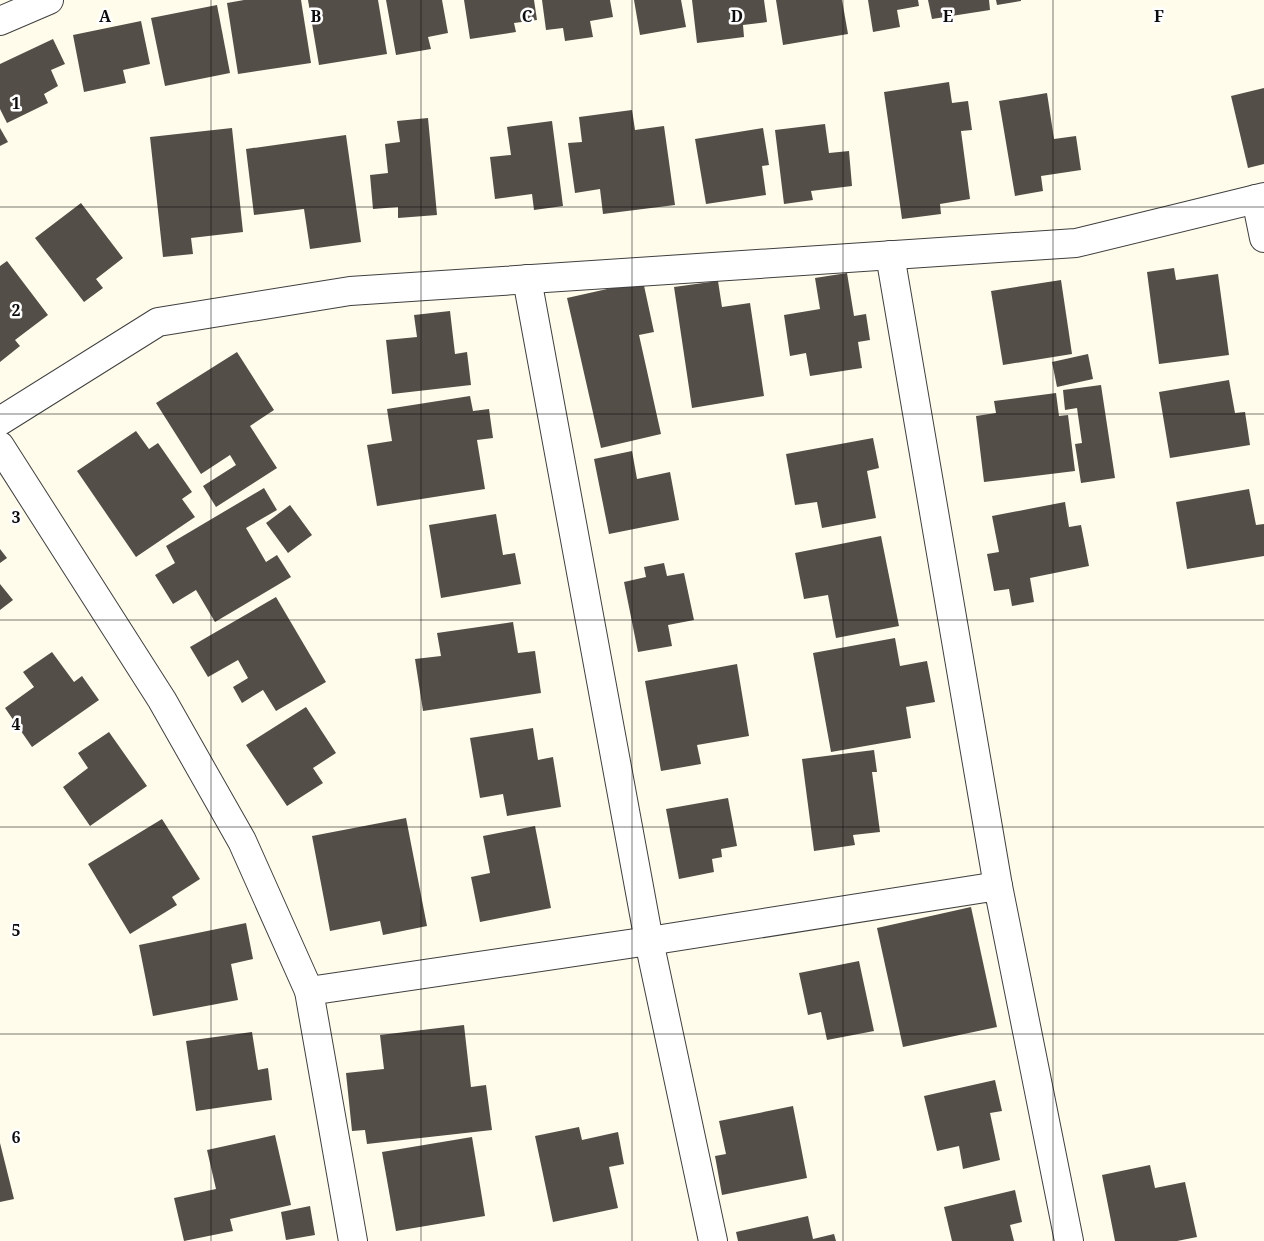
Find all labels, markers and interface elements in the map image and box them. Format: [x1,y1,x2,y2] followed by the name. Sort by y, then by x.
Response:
[99,5,112,27] text: A
[311,5,322,27] text: B
[522,5,533,27] text: C
[731,5,743,27] text: D
[943,5,953,27] text: E
[1154,5,1164,27] text: F
[11,92,21,114] text: 1
[11,299,21,321] text: 2
[11,506,21,528] text: 3
[11,713,21,735] text: 4
[11,919,21,941] text: 5
[11,1126,21,1148] text: 6

